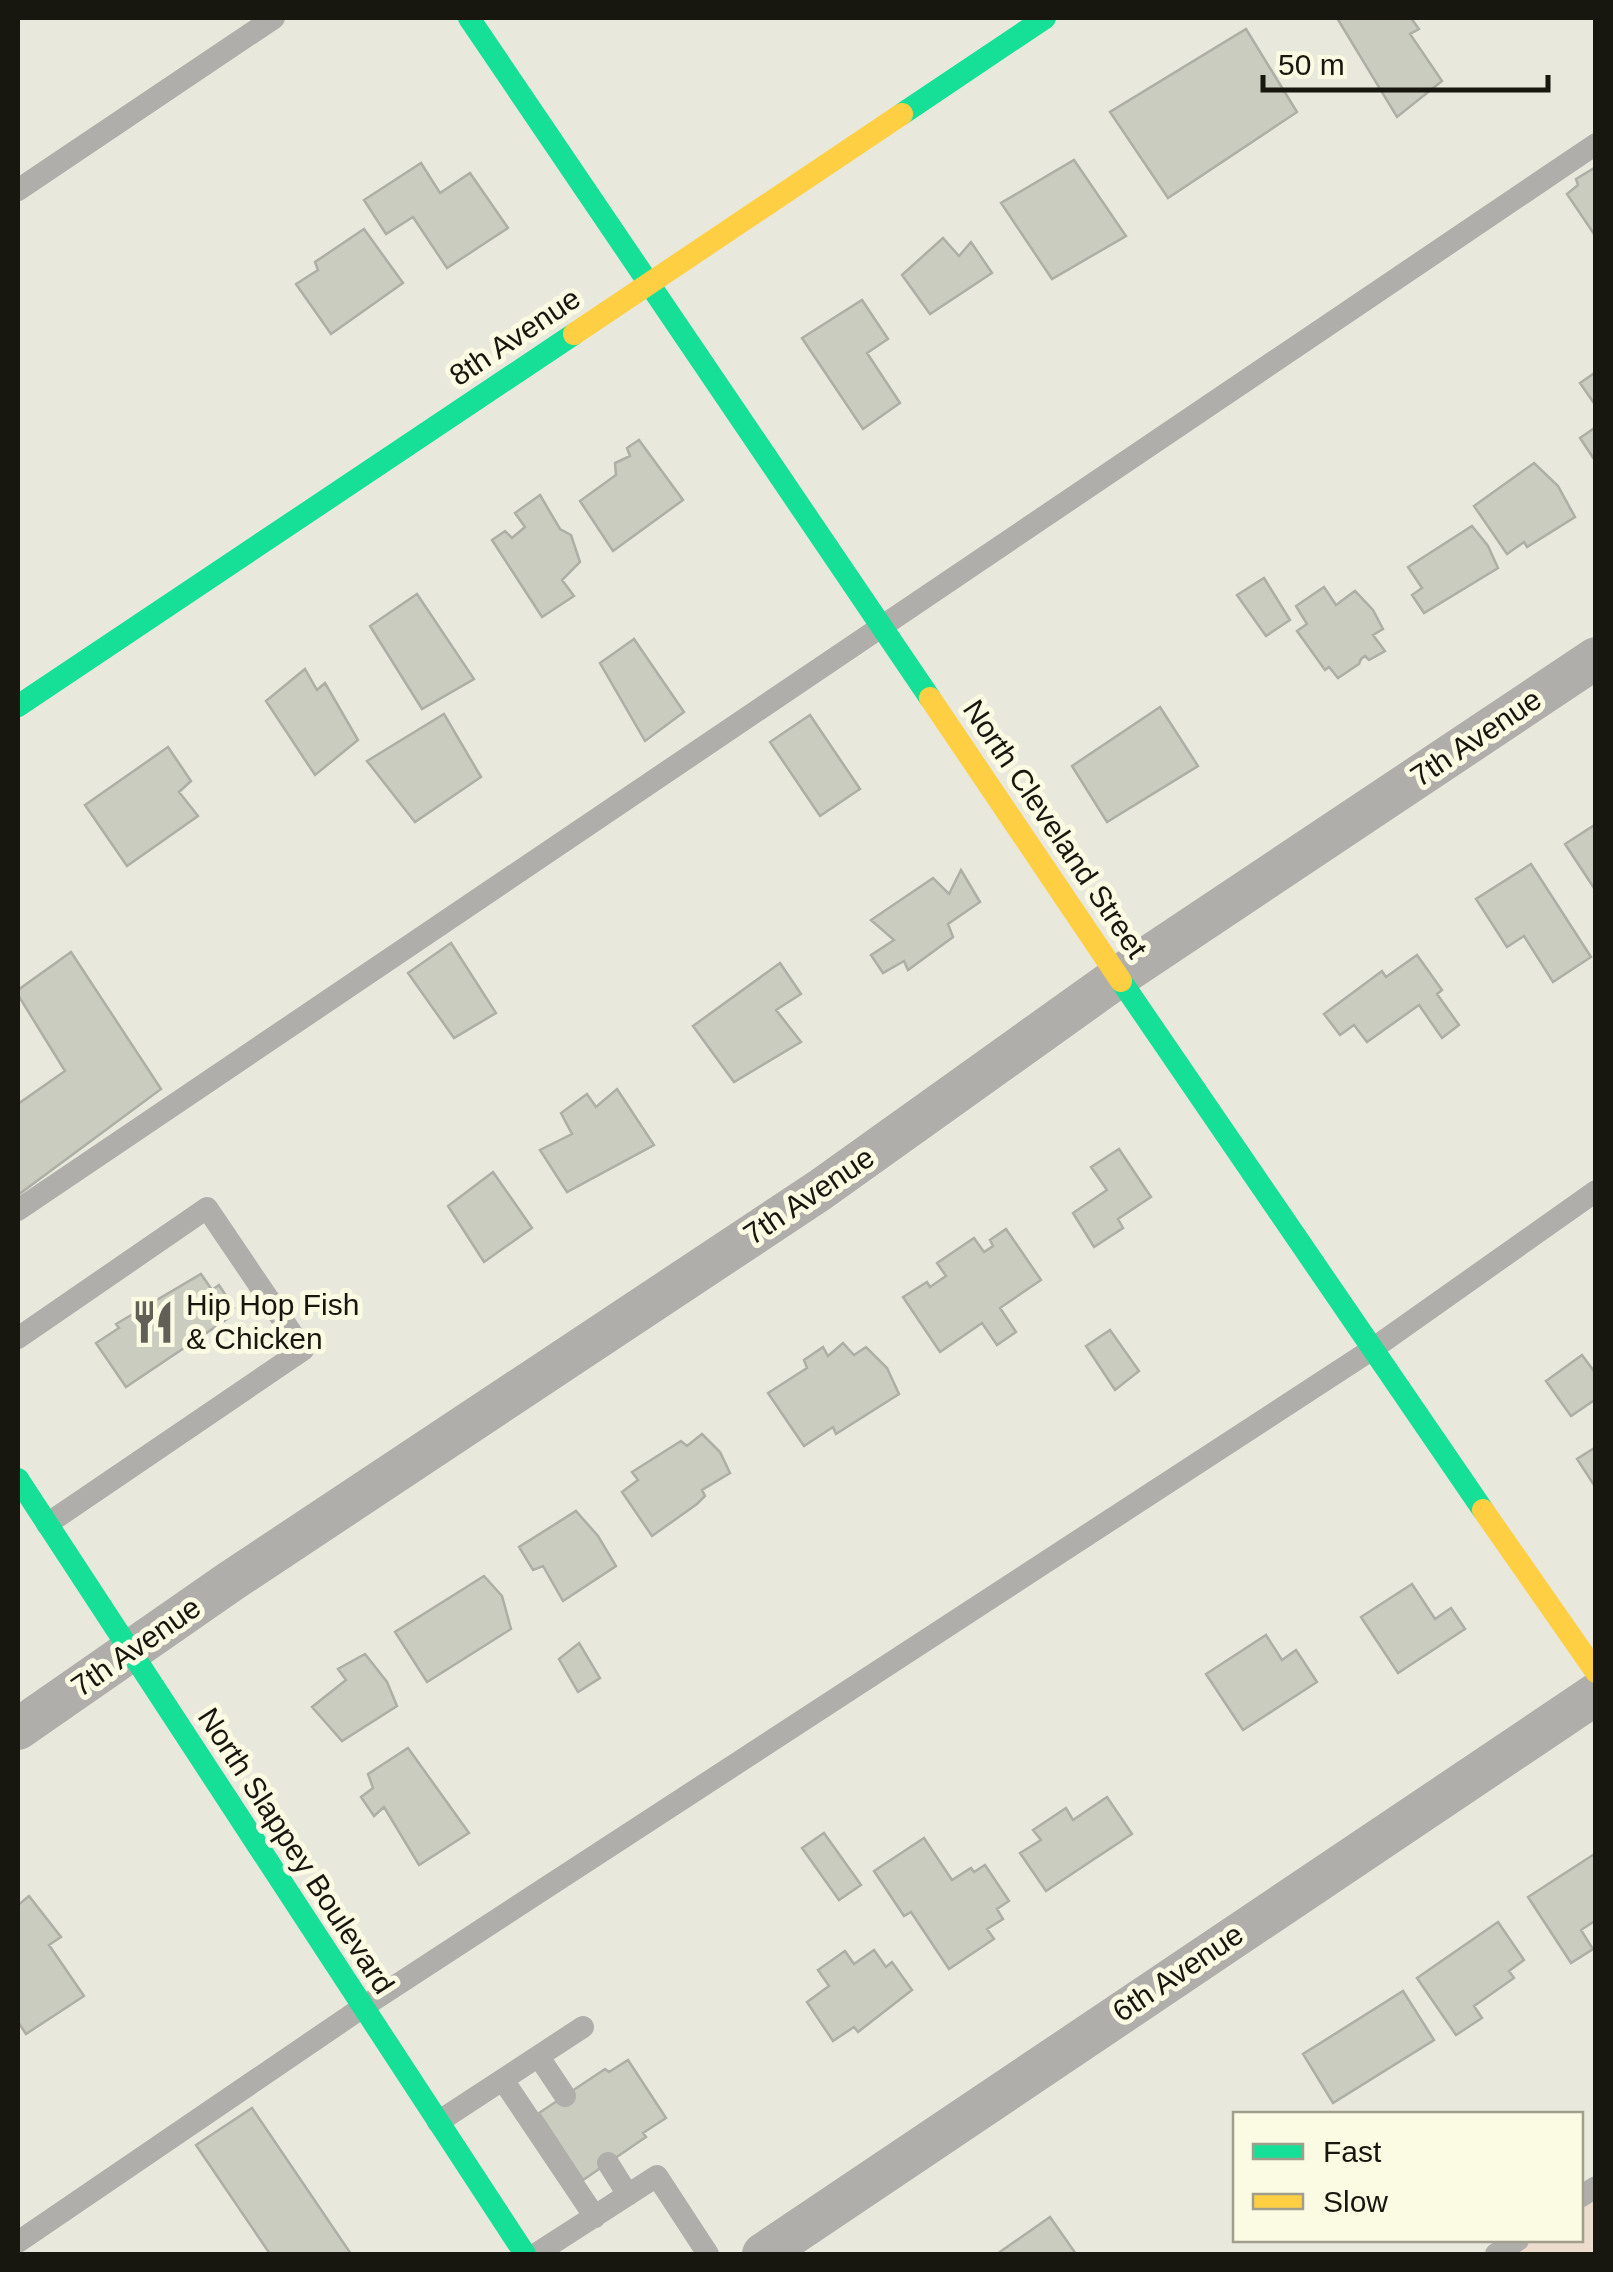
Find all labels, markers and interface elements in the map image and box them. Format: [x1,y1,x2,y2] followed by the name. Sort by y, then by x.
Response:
[1263,30,1548,92] scale bar
[1278,48,1345,81] text: 50 m
[443,281,586,392] street label: 8th Avenue
[1404,682,1547,793] street label: 7th Avenue
[957,694,1154,964] street label: North Cleveland Street
[737,1140,880,1251] street label: 7th Avenue
[186,1288,359,1355] place label: Hip Hop Fish & Chicken
[129,1298,177,1346] restaurant icon: Hip Hop Fish & Chicken
[65,1590,206,1703] street label: 7th Avenue
[192,1702,401,2000] street label: North Slappey Boulevard
[1106,1917,1249,2028] street label: 6th Avenue
[1233,2112,1583,2242] legend
[1323,2135,1382,2168] text: Fast
[1323,2185,1388,2218] text: Slow

